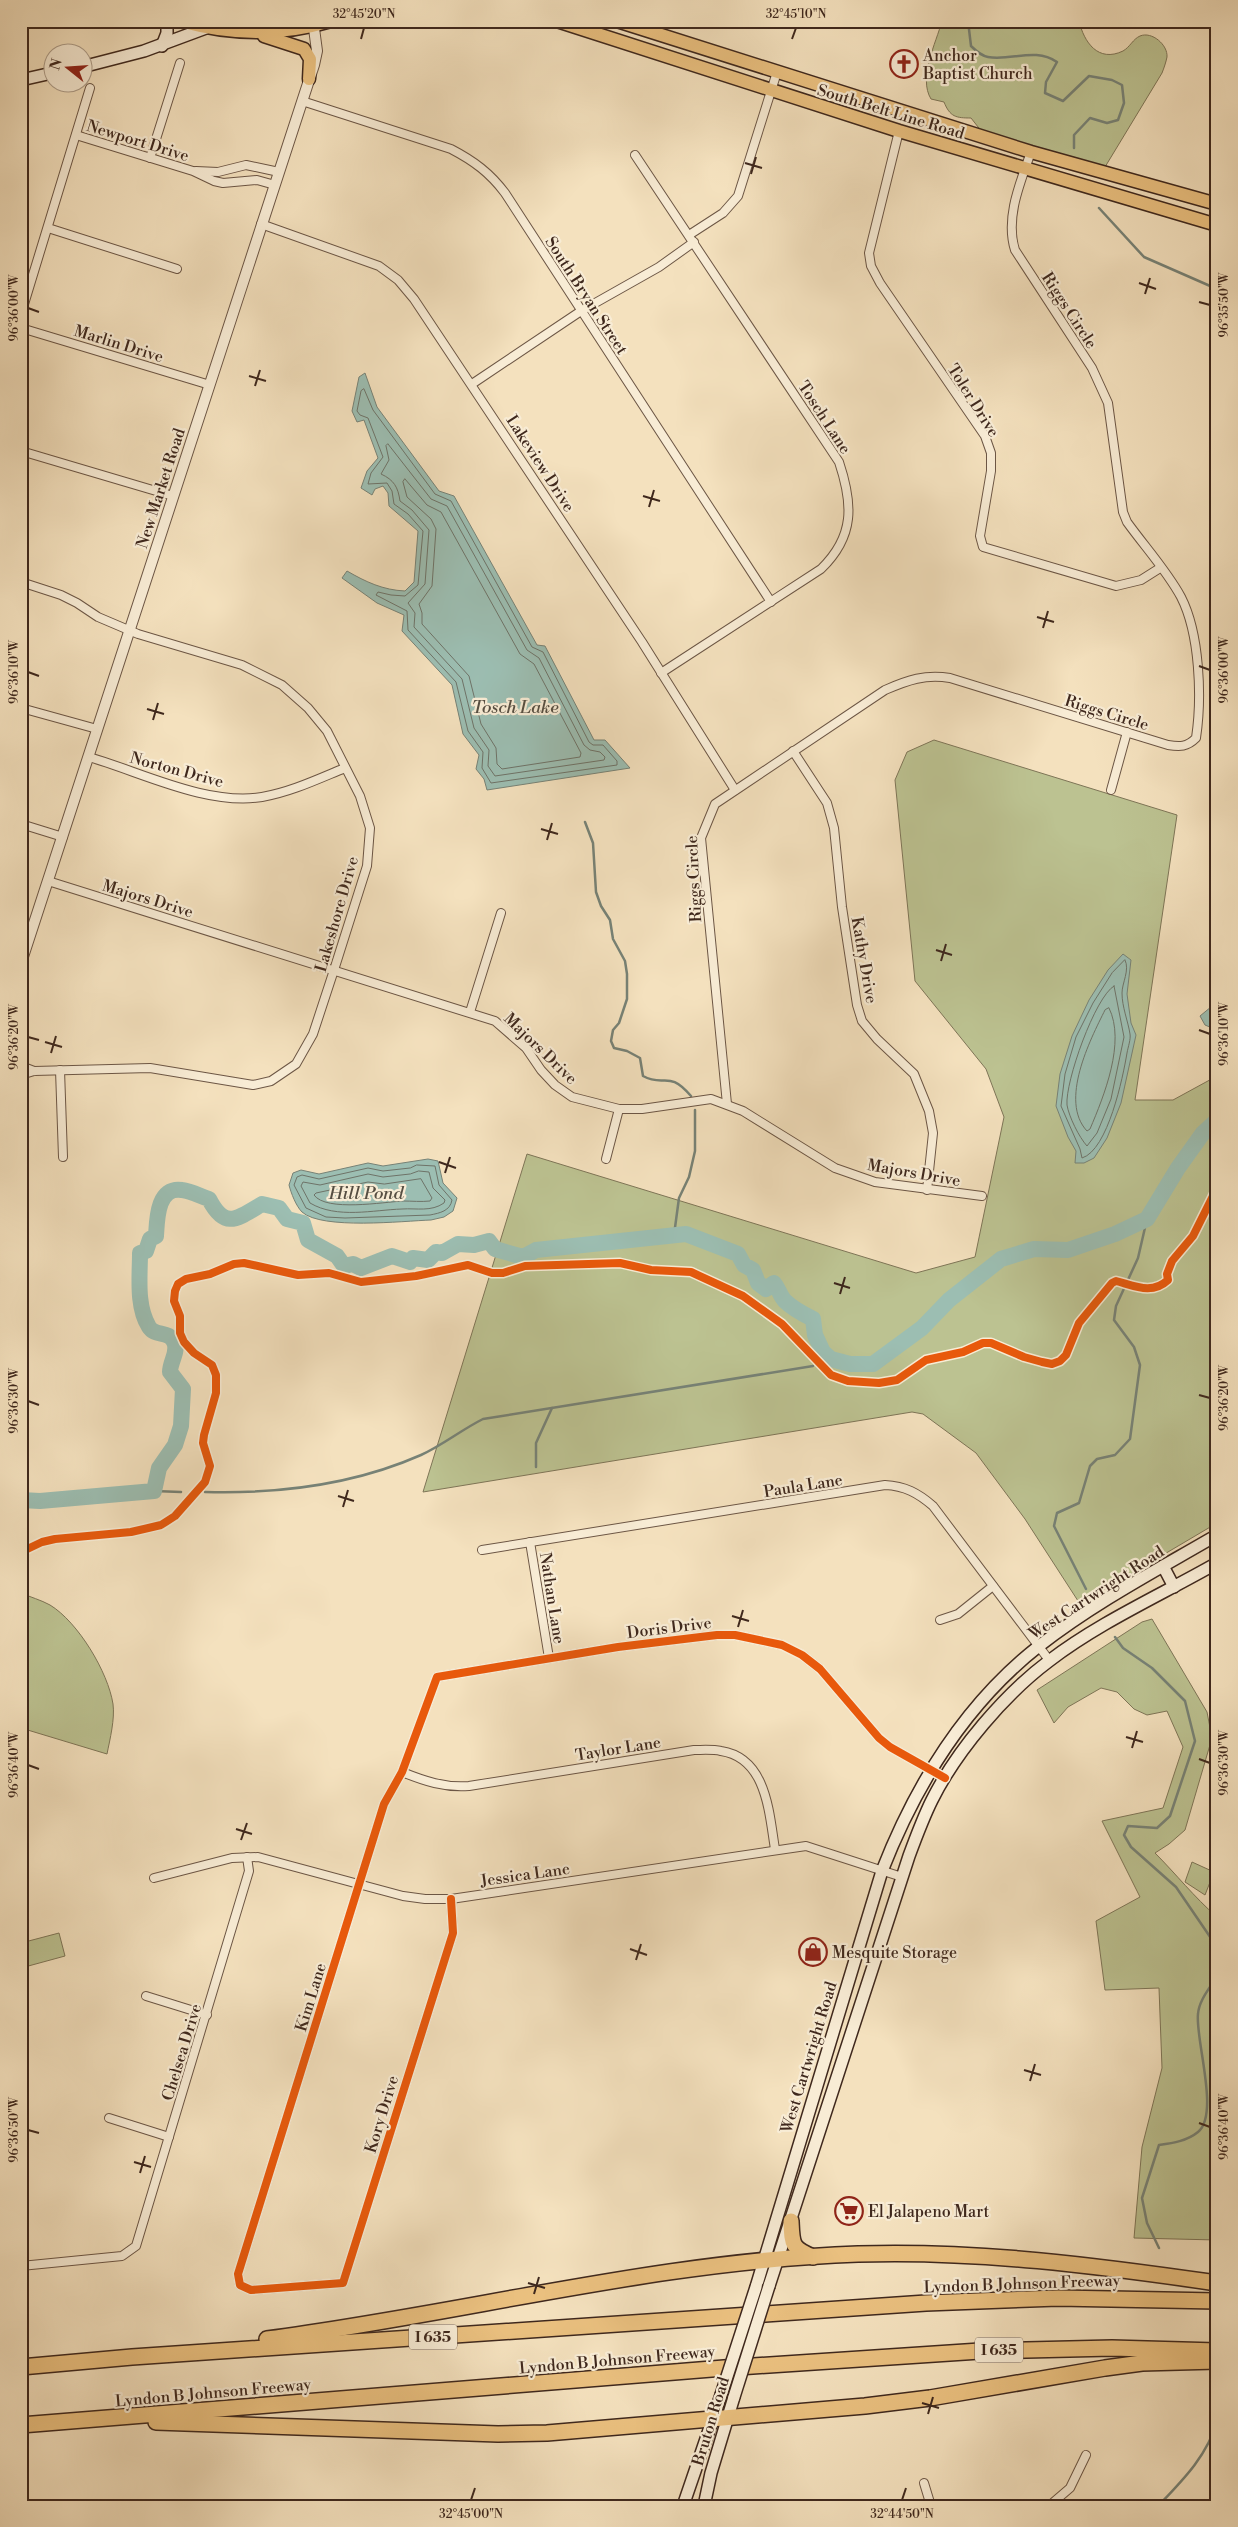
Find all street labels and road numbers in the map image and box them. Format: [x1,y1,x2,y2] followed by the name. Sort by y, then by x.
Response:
[815,80,967,144] street label: South Belt Line Road
[84,116,191,166] street label: Newport Drive
[541,233,632,359] street label: South Bryan Street
[1037,269,1101,352] street label: Riggs Circle
[72,321,166,367] street label: Marlin Drive
[943,360,1004,441] street label: Toler Drive
[793,377,855,458] street label: Tosch Lane
[501,411,579,516] street label: Lakeview Drive
[132,426,190,551] street label: New Market Road
[1062,691,1151,735] street label: Riggs Circle
[128,748,226,792] street label: Norton Drive
[682,835,706,923] street label: Riggs Circle
[311,854,363,974] street label: Lakeshore Drive
[100,876,196,922] street label: Majors Drive
[847,915,881,1005] street label: Kathy Drive
[499,1009,581,1089] street label: Majors Drive
[866,1155,962,1191] street label: Majors Drive
[762,1470,844,1502] street label: Paula Lane
[1024,1542,1168,1645] street label: West Cartwright Road
[535,1551,569,1645] street label: Nathan Lane
[626,1613,713,1643] street label: Doris Drive
[574,1732,662,1766] street label: Taylor Lane
[478,1859,571,1891] street label: Jessica Lane
[291,1961,331,2034] street label: Kim Lane
[776,1979,841,2136] street label: West Cartwright Road
[158,2001,206,2103] street label: Chelsea Drive
[361,2073,403,2155] street label: Kory Drive
[923,2271,1121,2297] street label: Lyndon B Johnson Freeway
[409,2324,457,2350] road number: I 635
[975,2338,1023,2362] road number: I 635
[518,2341,716,2379] street label: Lyndon B Johnson Freeway
[114,2374,312,2412] street label: Lyndon B Johnson Freeway
[688,2374,734,2469] street label: Bruton Road

